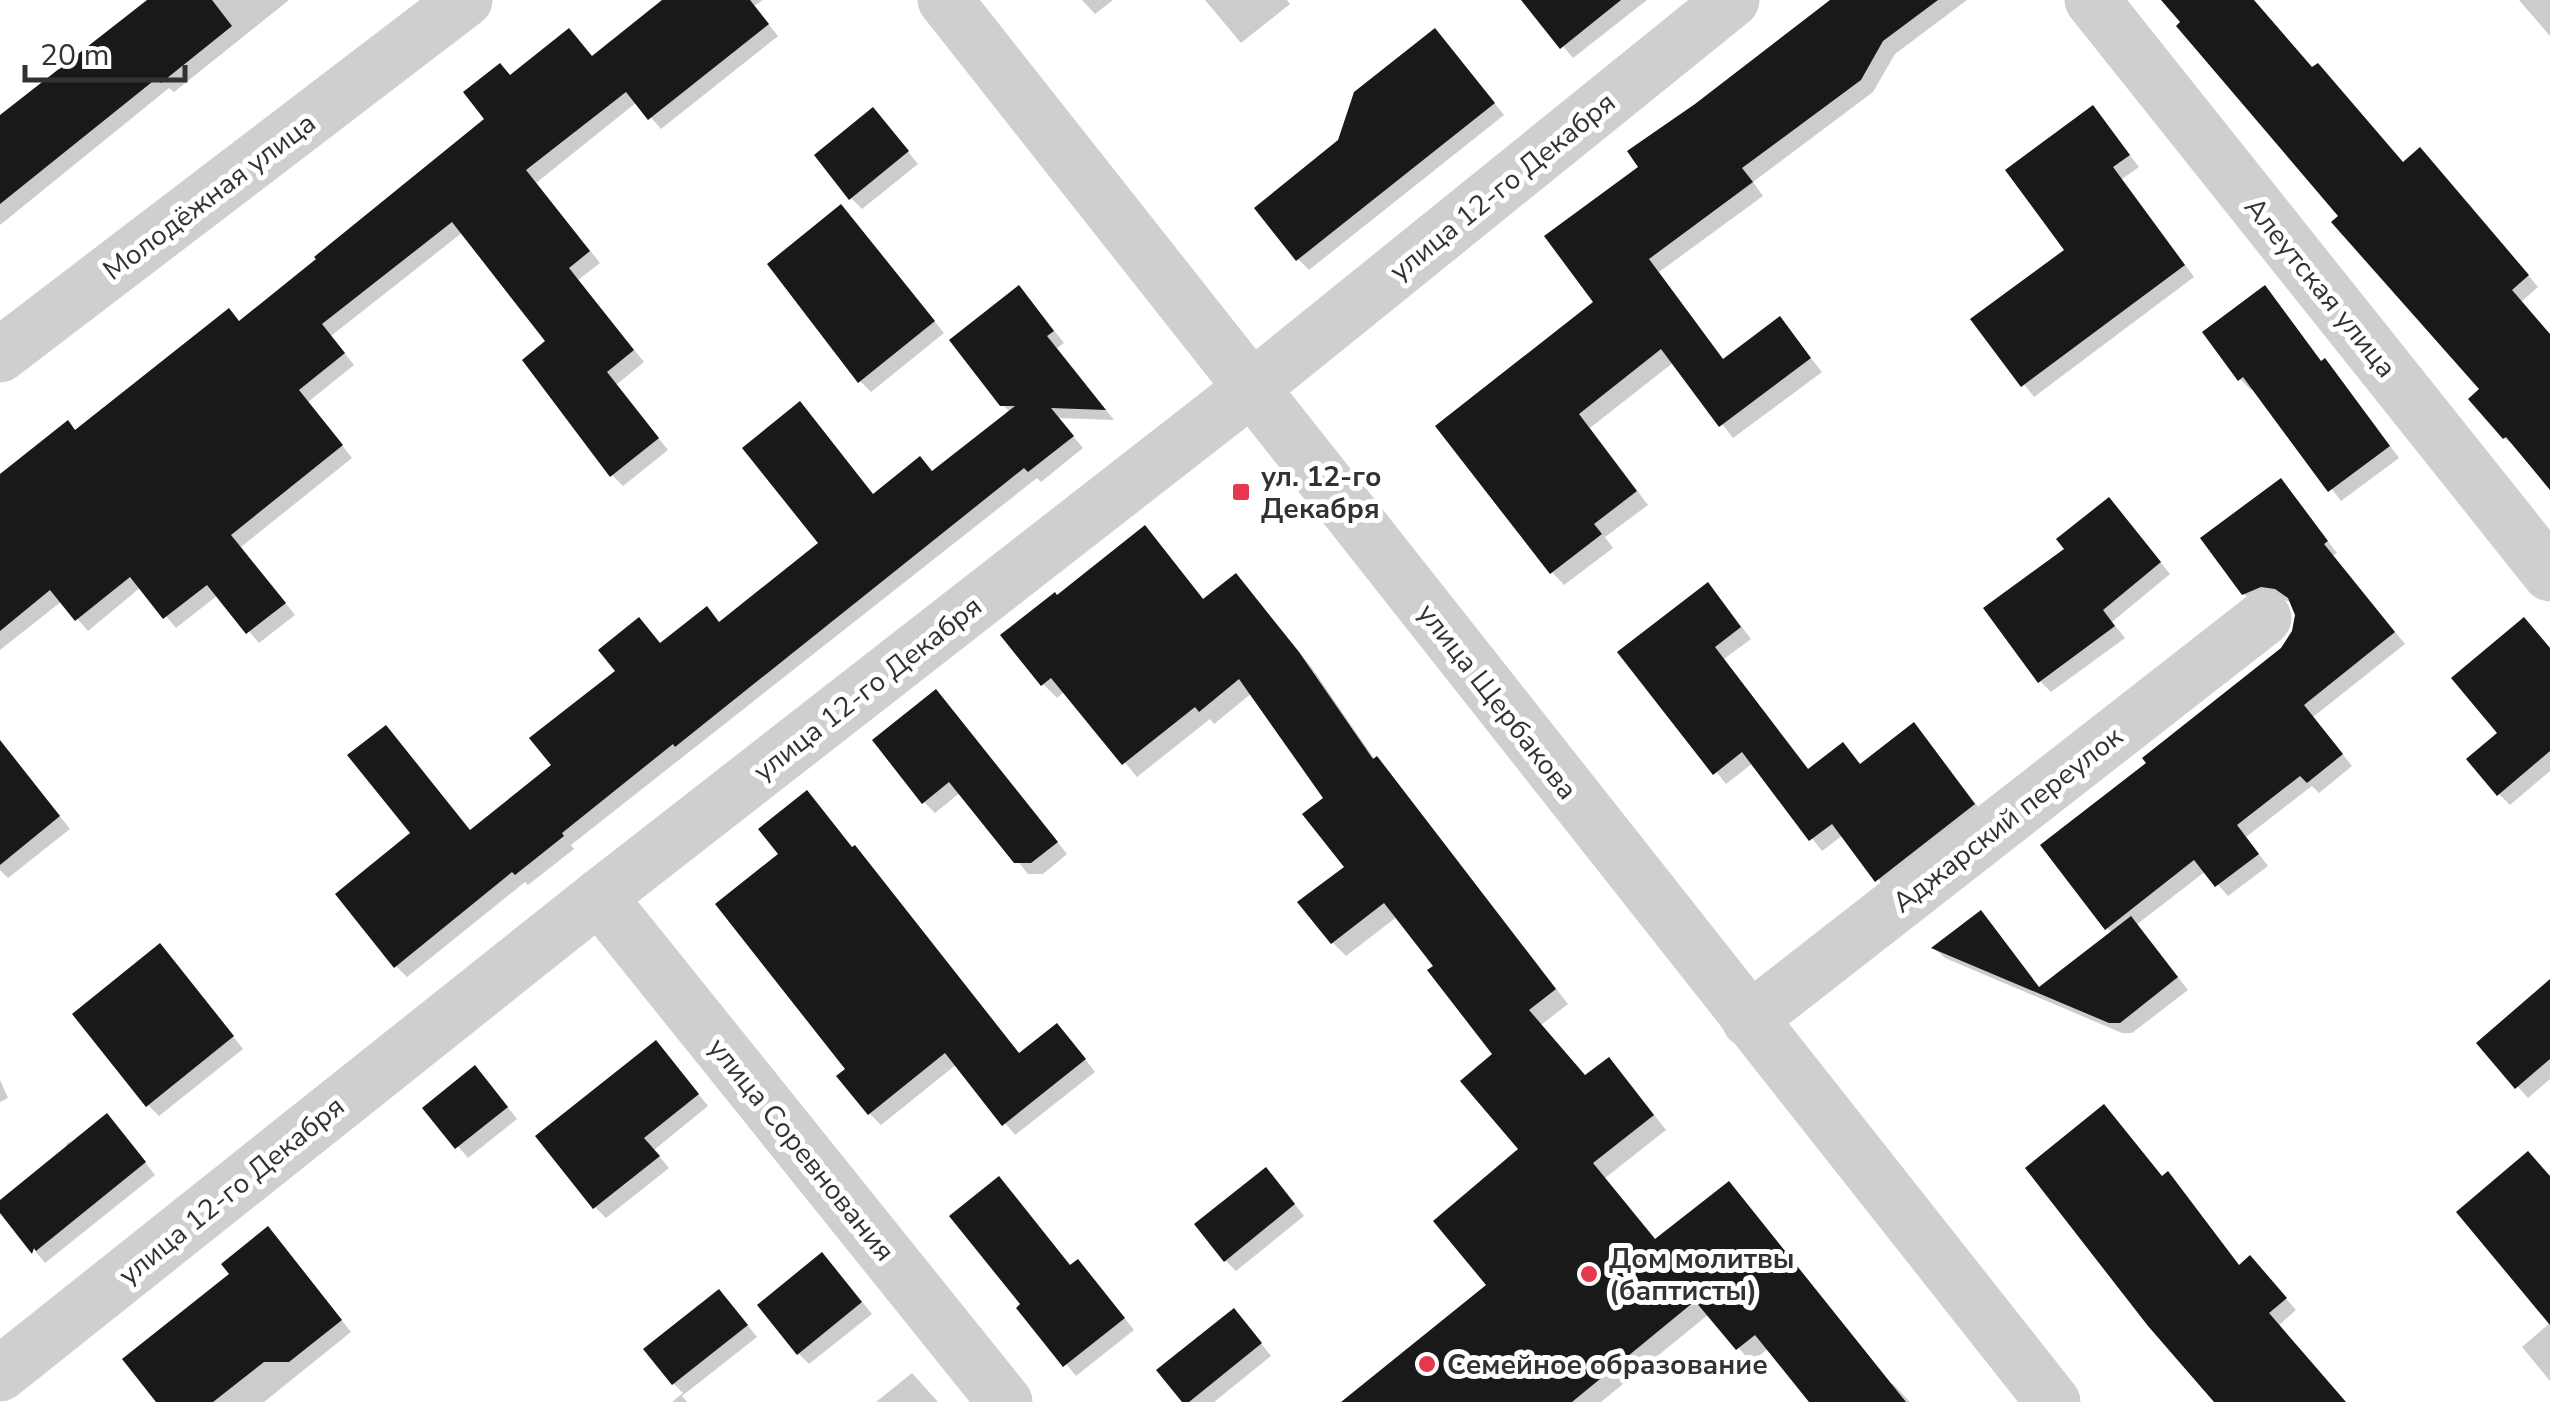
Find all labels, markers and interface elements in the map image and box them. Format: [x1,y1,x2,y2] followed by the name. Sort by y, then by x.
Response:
[25,20,185,82] scale bar
[40,35,109,76] text: 20 m
[1382,84,1624,290] street label: улица 12-го Декабря
[96,104,324,289] street label: Молодёжная улица
[2236,189,2405,386] street label: Алеутская улица
[1261,458,1382,528] place label: ул. 12-го Декабря
[1230,481,1252,503] marker: ул. 12-го Декабря
[745,588,990,790] street label: улица 12-го Декабря
[1409,596,1586,808] street label: улица Щербакова
[1885,718,2131,922] street label: Аджарский переулок
[699,1030,903,1269] street label: улица Соревнования
[111,1088,353,1294] street label: улица 12-го Декабря
[1609,1240,1795,1310] place label: Дом молитвы (баптисты)
[1578,1263,1600,1285] marker: Дом молитвы (баптисты)
[1447,1346,1768,1384] place label: Семейное образование
[1416,1353,1438,1375] marker: Семейное образование

